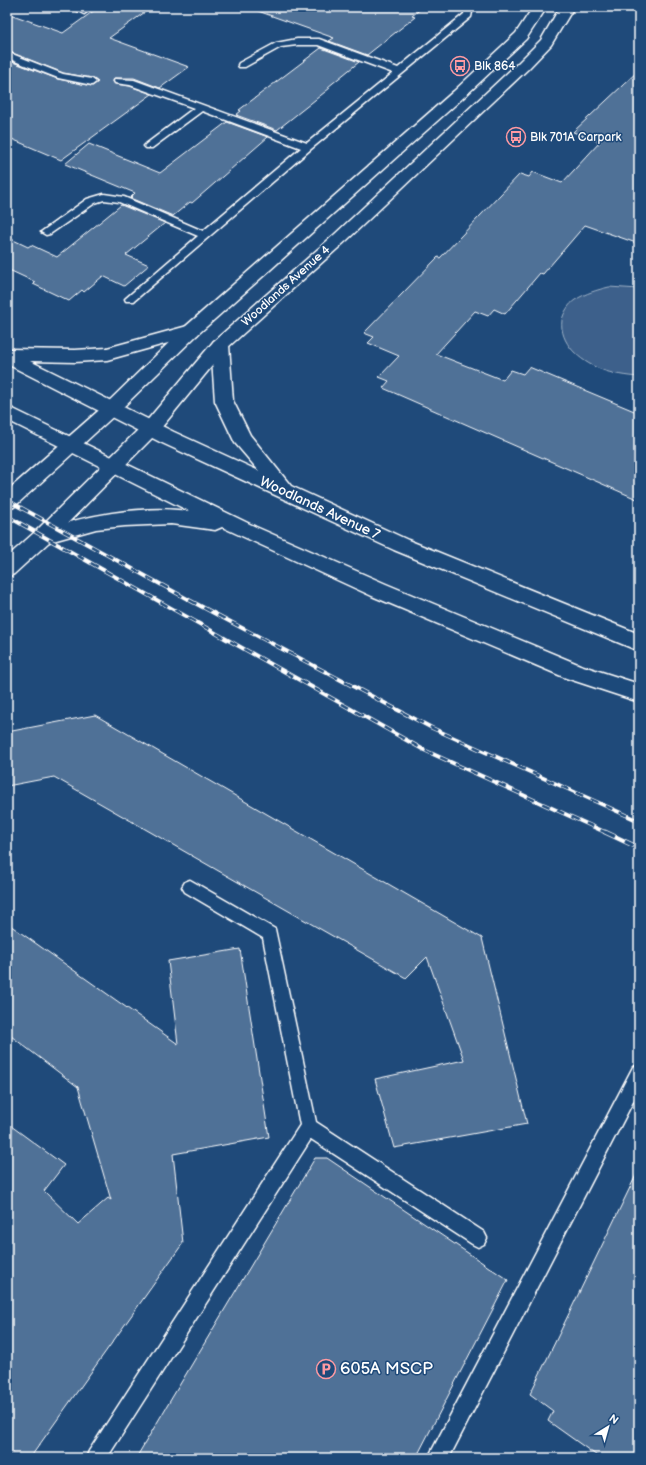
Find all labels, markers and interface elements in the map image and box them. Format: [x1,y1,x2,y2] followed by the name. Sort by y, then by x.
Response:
[449,55,471,77] bus stop icon: Blk 864
[474,59,516,74] place label: Blk 864
[505,126,527,148] bus stop icon: Blk 701A Carpark
[530,130,622,145] place label: Blk 701A Carpark
[239,242,334,330] street label: Woodlands Avenue 4
[257,473,383,543] street label: Woodlands Avenue 7
[315,1358,337,1380] parking icon: 605A MSCP
[340,1359,433,1379] place label: 605A MSCP
[588,1407,628,1447] north arrow
[607,1412,621,1427] text: N

